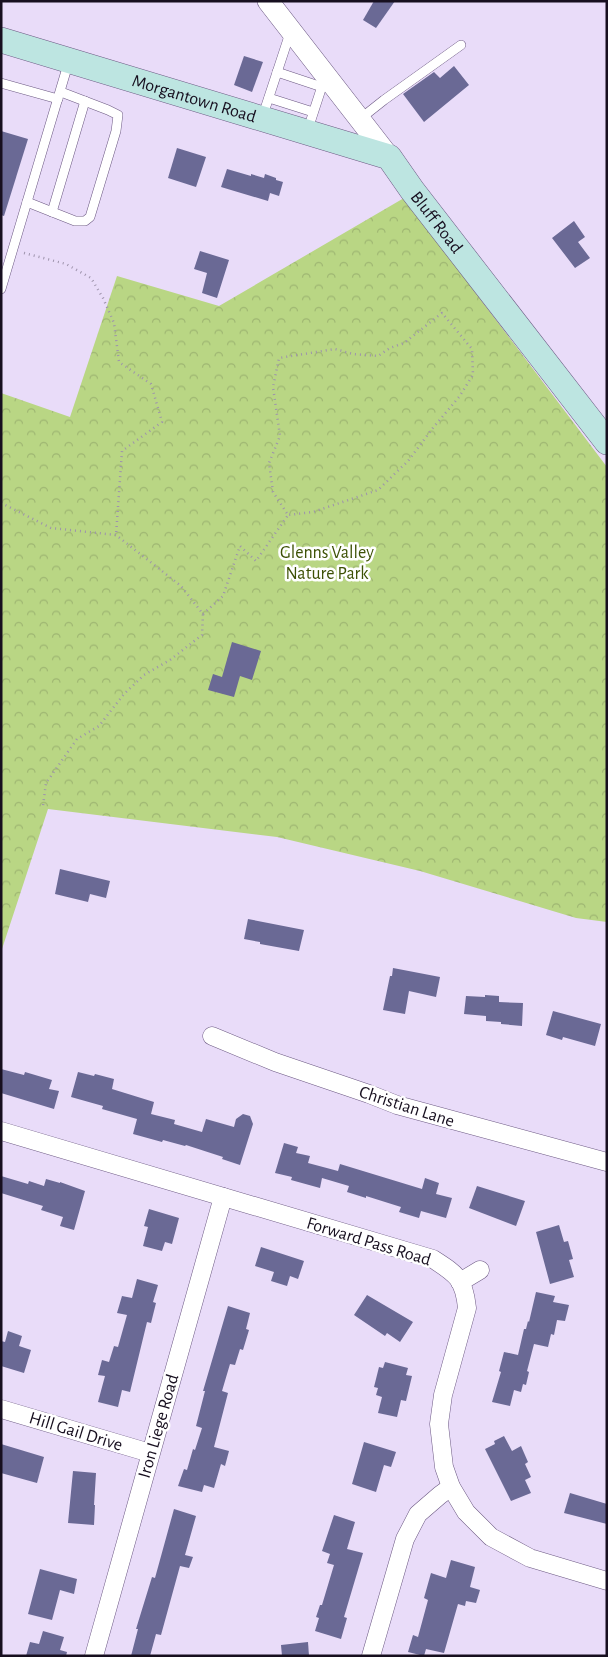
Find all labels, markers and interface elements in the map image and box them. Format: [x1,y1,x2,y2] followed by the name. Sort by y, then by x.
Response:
[130,72,258,126] street label: Morgantown Road
[407,188,465,257] street label: Bluff Road
[280,544,374,583] park label: Glenns Valley Nature Park
[357,1083,457,1131] street label: Christian Lane
[304,1214,433,1269] street label: Forward Pass Road
[136,1372,182,1480] street label: Iron Liege Road
[27,1409,125,1455] street label: Hill Gail Drive

